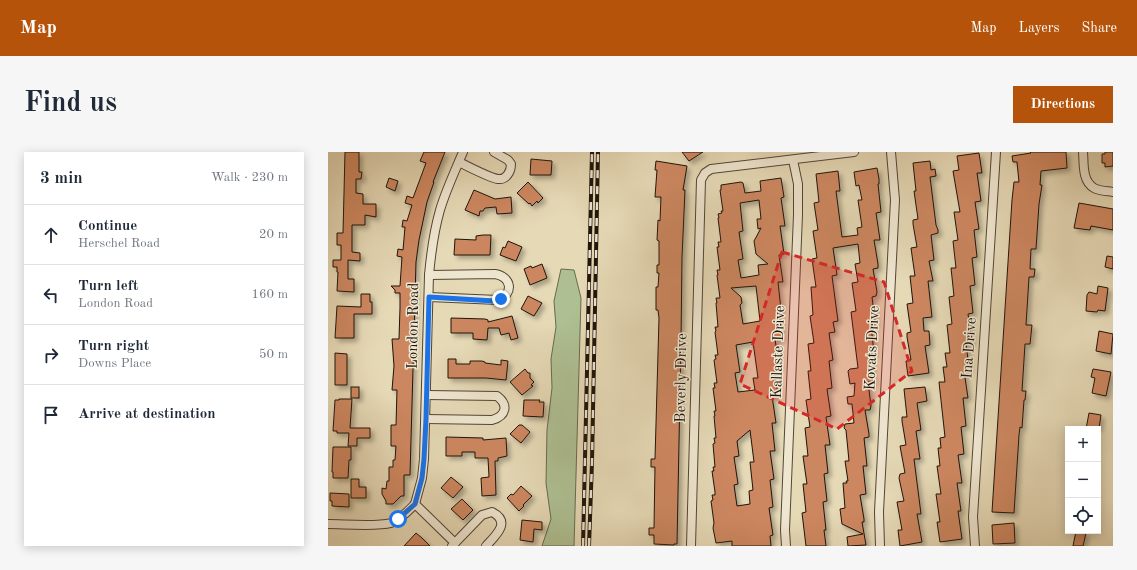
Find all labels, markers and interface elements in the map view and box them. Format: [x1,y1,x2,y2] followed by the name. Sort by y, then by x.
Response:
[20,19,57,38] text: Map
[971,21,997,35] text: Map
[1019,21,1060,35] text: Layers
[1082,21,1117,35] text: Share
[1013,86,1113,123] button: Directions
[24,90,117,118] text: Find us
[40,170,83,187] text: 3 min
[211,171,288,184] text: Walk · 230 m
[78,219,137,234] text: Continue
[40,224,62,246] icon: ahead
[259,228,288,241] text: 20 m
[78,237,160,250] text: Herschel Road
[78,279,138,294] text: Turn left
[406,282,422,369] street label: London Road
[40,284,62,306] icon: left
[251,288,288,301] text: 160 m
[492,290,510,308] route end
[78,297,153,310] text: London Road
[770,305,788,399] street label: Kallaste Drive
[863,305,883,391] street label: Kovats Drive
[960,317,980,379] street label: Ina Drive
[674,333,690,423] street label: Beverly Drive
[78,339,149,354] text: Turn right
[40,344,62,366] icon: right
[259,348,288,361] text: 50 m
[78,357,151,370] text: Downs Place
[40,404,62,426] icon: arrive
[78,407,216,422] text: Arrive at destination
[1065,426,1101,534] map controls
[1065,426,1101,462] button: +
[1065,462,1101,498] button: −
[1065,498,1101,534] button: locate
[389,510,407,528] route start

